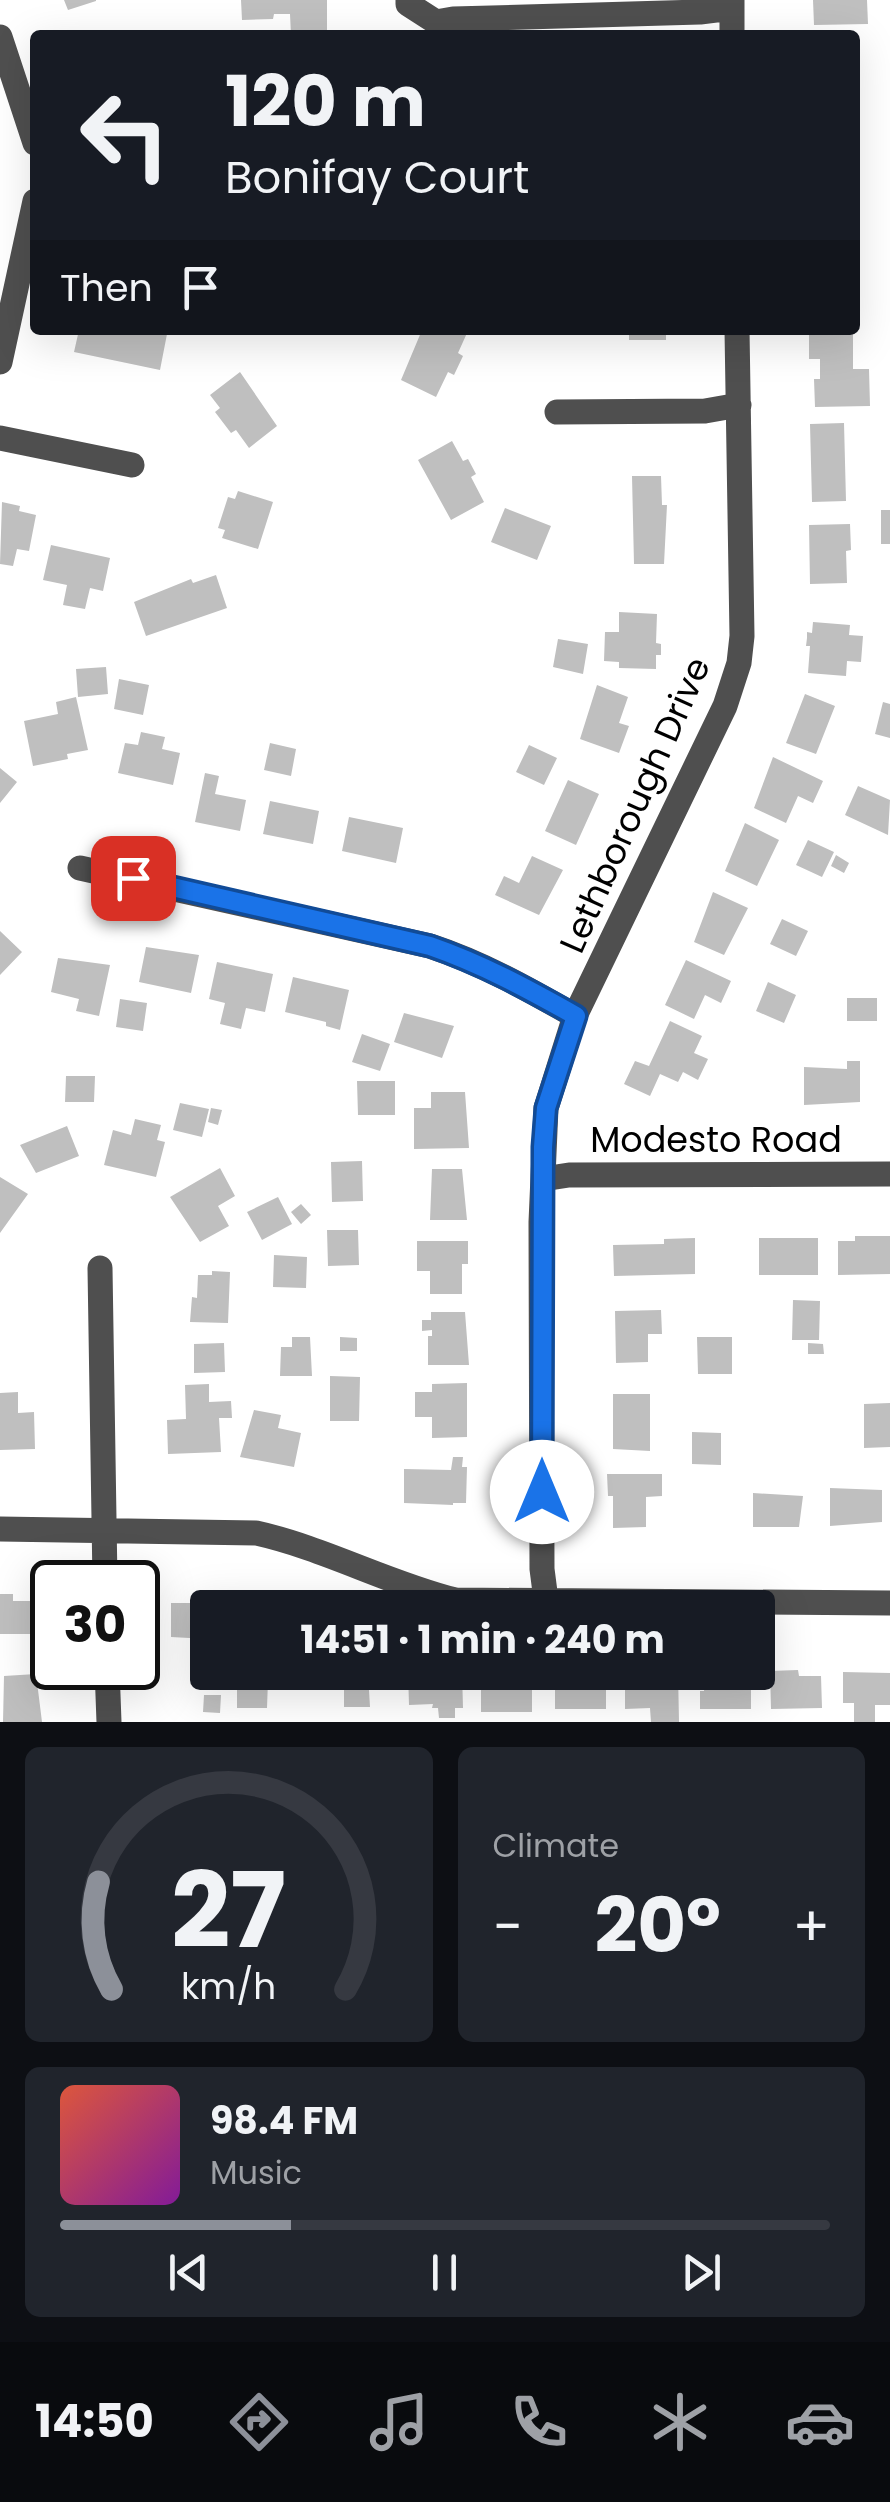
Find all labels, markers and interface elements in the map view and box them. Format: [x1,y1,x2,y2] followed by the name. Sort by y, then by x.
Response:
[225,52,426,151] text: 120 m
[60,70,190,200] icon: left
[225,146,529,209] text: Bonifay Court
[173,260,228,315] icon: arrive
[60,261,153,314] text: Then
[547,649,722,960] street label: Lethborough Drive
[91,836,176,921] pin
[106,851,161,906] icon: arrive
[590,1115,842,1164] street label: Modesto Road
[490,1440,594,1544] position arrow
[30,1560,160,1690] speed limit sign: 30
[300,1613,665,1666] text: 14:51 · 1 min · 240 m
[493,1823,619,1868] text: Climate
[171,1838,286,1983] text: 27
[594,1873,721,1978] text: 20°
[493,1888,523,1965] text: −
[792,1888,830,1965] text: +
[181,1961,276,2012] text: km/h
[210,2094,358,2147] text: 98.4 FM
[210,2150,302,2195] text: Music
[161,2245,216,2300] icon: previous
[417,2245,472,2300] icon: pause
[674,2245,729,2300] icon: next
[224,2387,294,2457] icon: directions
[364,2387,434,2457] icon: music
[504,2387,574,2457] icon: phone
[645,2387,715,2457] icon: climate
[785,2387,855,2457] icon: car
[35,2390,154,2453] text: 14:50

